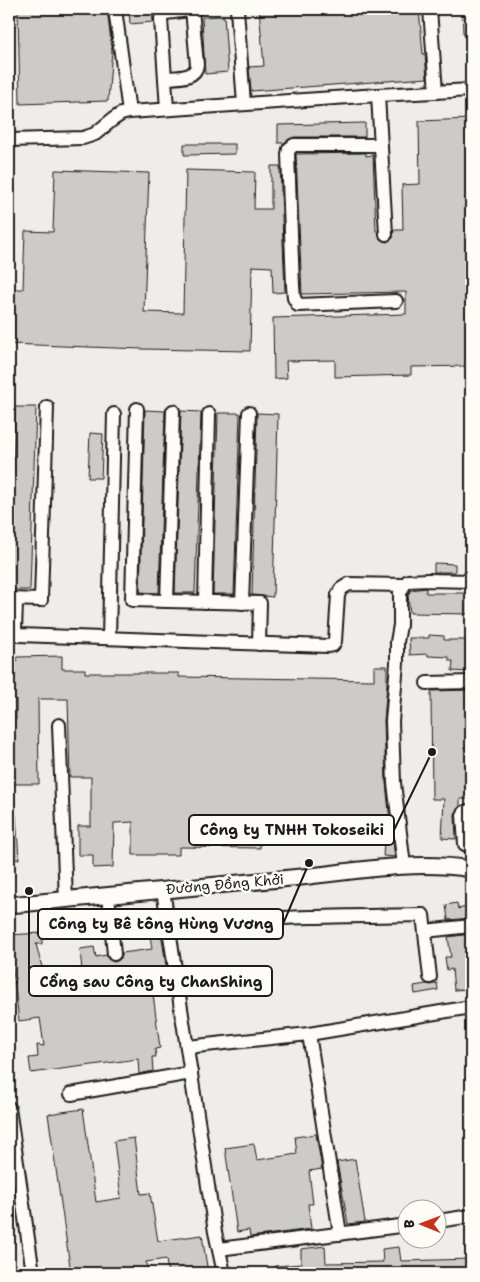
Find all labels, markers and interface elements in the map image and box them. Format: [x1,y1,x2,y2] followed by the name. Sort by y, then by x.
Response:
[189,815,394,845] callout: Công ty TNHH Tokoseiki
[200,820,384,840] text: Công ty TNHH Tokoseiki
[165,870,285,898] street label: Đường Đồng Khởi
[38,909,283,939] callout: Công ty Bê tông Hùng Vương
[48,914,274,934] text: Công ty Bê tông Hùng Vương
[29,966,272,996] callout: Cổng sau Công ty ChanShing
[40,972,263,992] text: Cổng sau Công ty ChanShing
[398,1200,448,1250] north arrow
[400,1219,418,1228] text: B

